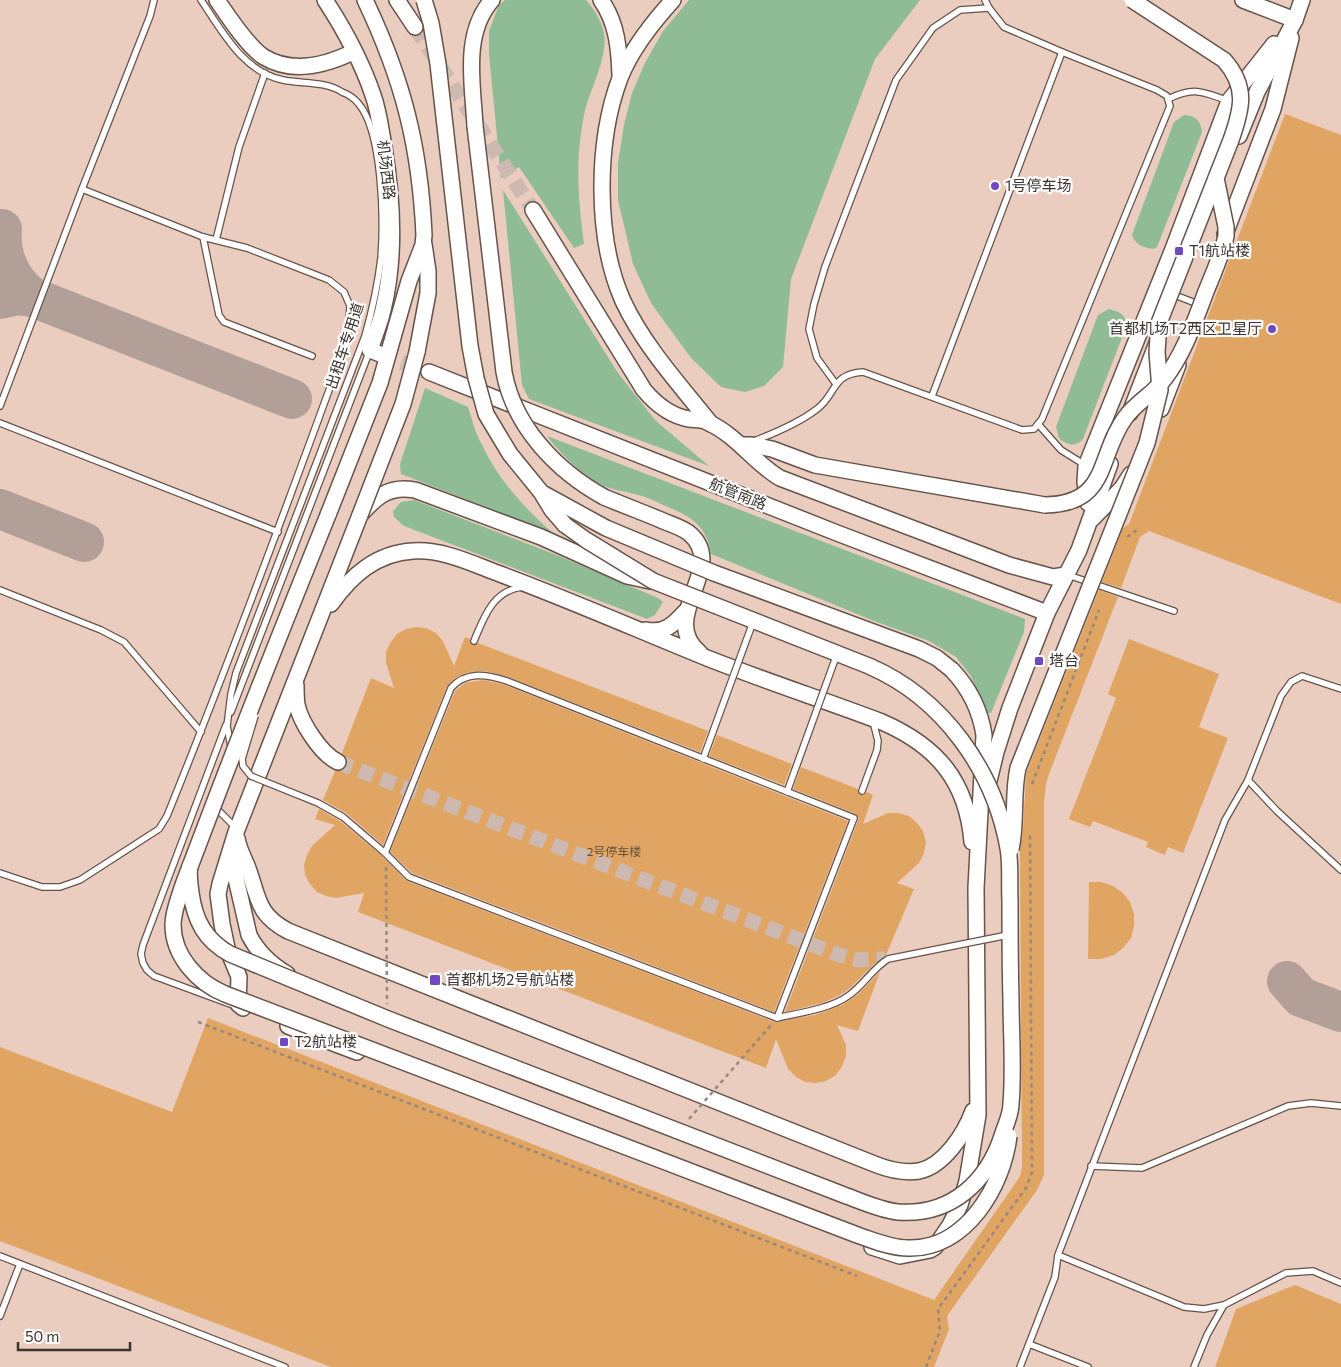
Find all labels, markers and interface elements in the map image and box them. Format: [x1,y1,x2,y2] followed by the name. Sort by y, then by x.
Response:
[374,139,400,201] street label: 机场西路
[1005,176,1071,194] place label: 1号停车场
[989,180,1001,192] marker: 1号停车场
[1189,241,1250,259] place label: T1航站楼
[1173,245,1185,257] marker: T1航站楼
[322,300,367,391] street label: 出租车专用道
[1109,319,1262,337] place label: 首都机场T2西区卫星厅
[1266,323,1278,335] marker: 首都机场T2西区卫星厅
[707,473,770,513] street label: 航管南路
[1049,651,1079,669] place label: 塔台
[1033,655,1045,667] marker: 塔台
[587,844,641,858] house number: 2号停车楼
[446,970,574,988] place label: 首都机场2号航站楼
[428,973,442,987] marker: 首都机场2号航站楼
[294,1032,357,1050] place label: T2航站楼
[278,1036,290,1048] marker: T2航站楼
[18,1320,130,1352] scale bar
[25,1327,59,1345] text: 50 m

